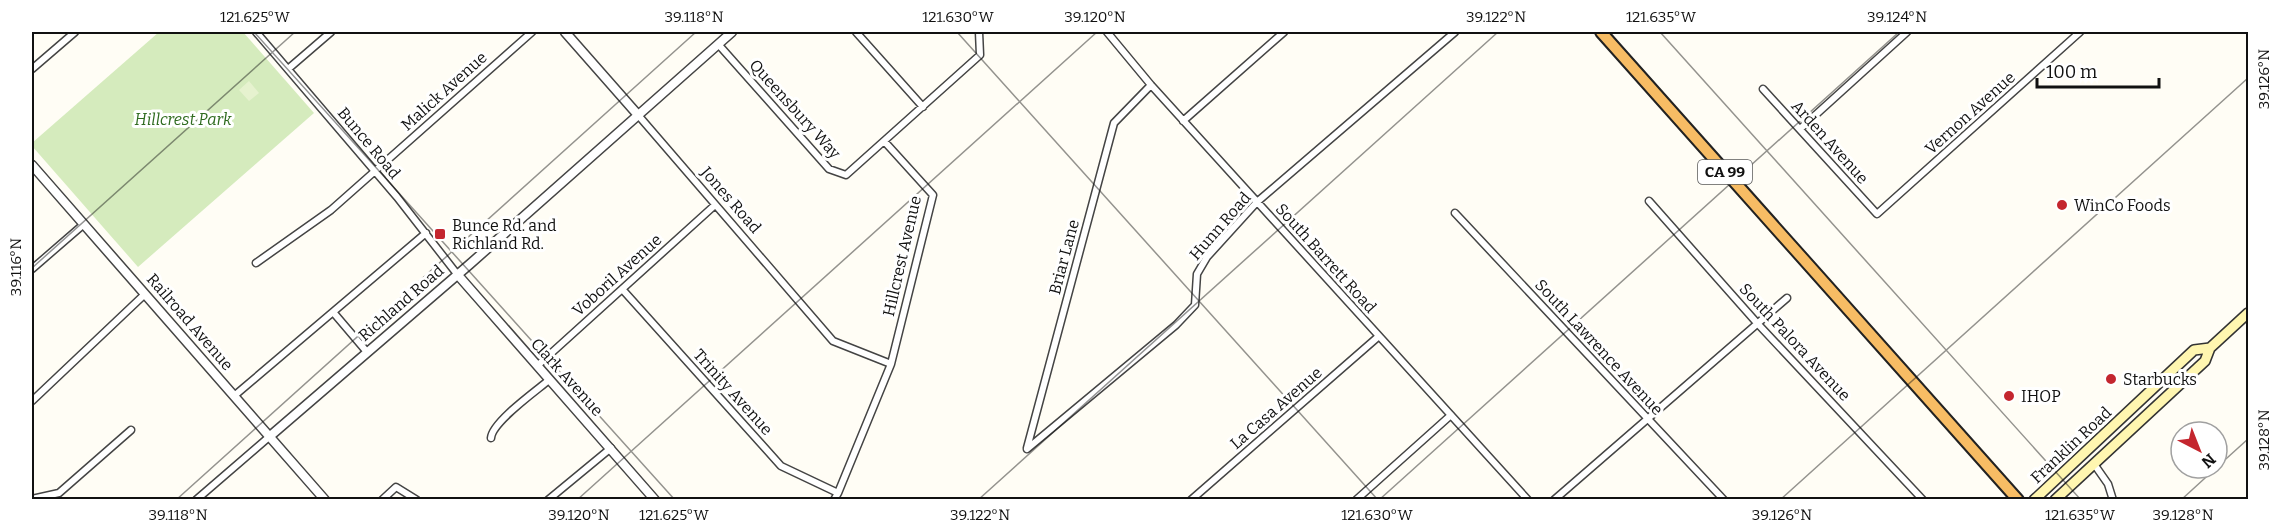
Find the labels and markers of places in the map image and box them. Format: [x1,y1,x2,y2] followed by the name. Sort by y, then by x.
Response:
[2074,196,2171,215] place label: WinCo Foods
[2055,198,2069,212] marker: WinCo Foods
[452,216,557,253] place label: Bunce Rd. and Richland Rd.
[433,227,447,241] marker: Bunce Rd. and Richland Rd.
[2123,370,2197,389] place label: Starbucks
[2104,372,2118,386] marker: Starbucks
[2021,387,2061,406] place label: IHOP
[2002,389,2016,403] marker: IHOP

